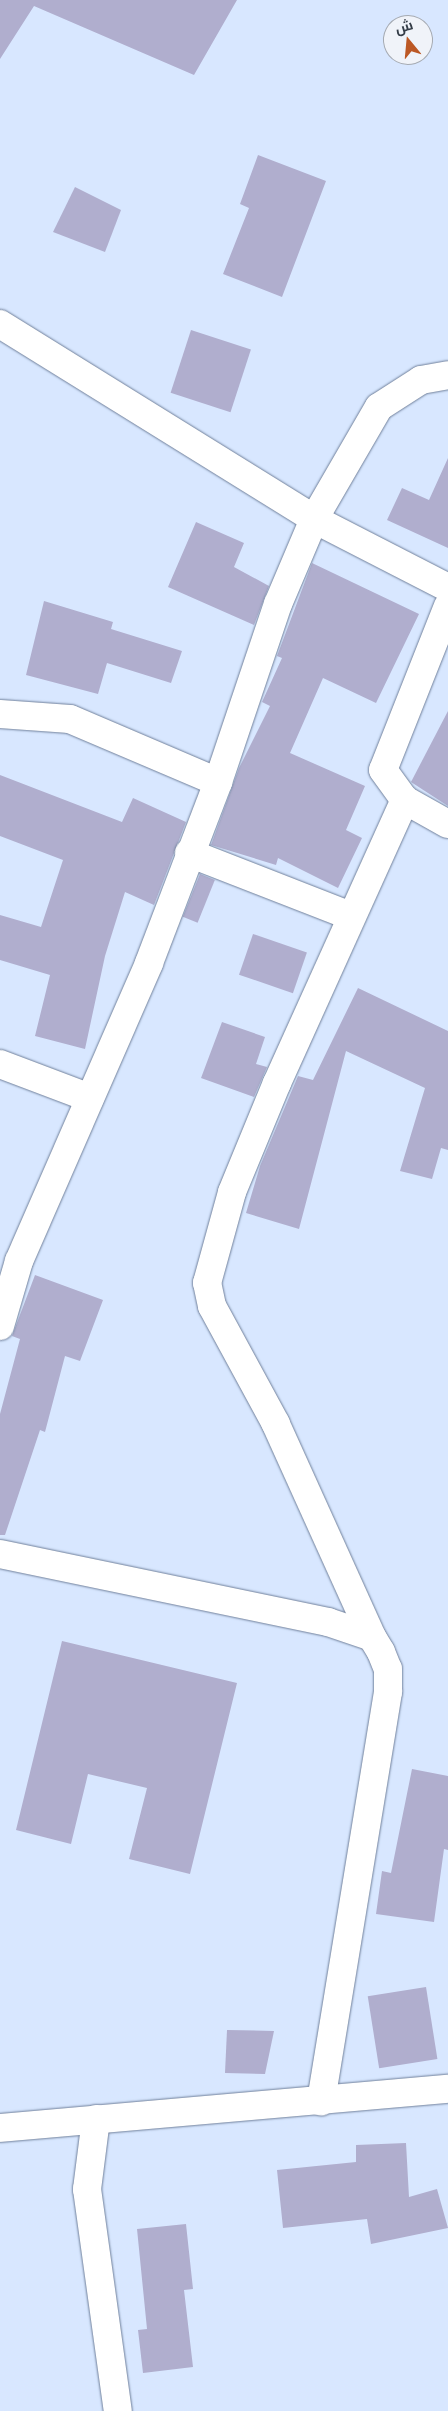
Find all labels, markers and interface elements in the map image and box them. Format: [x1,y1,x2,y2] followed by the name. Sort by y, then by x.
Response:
[383,15,433,65] north arrow
[393,16,415,37] text: ش

